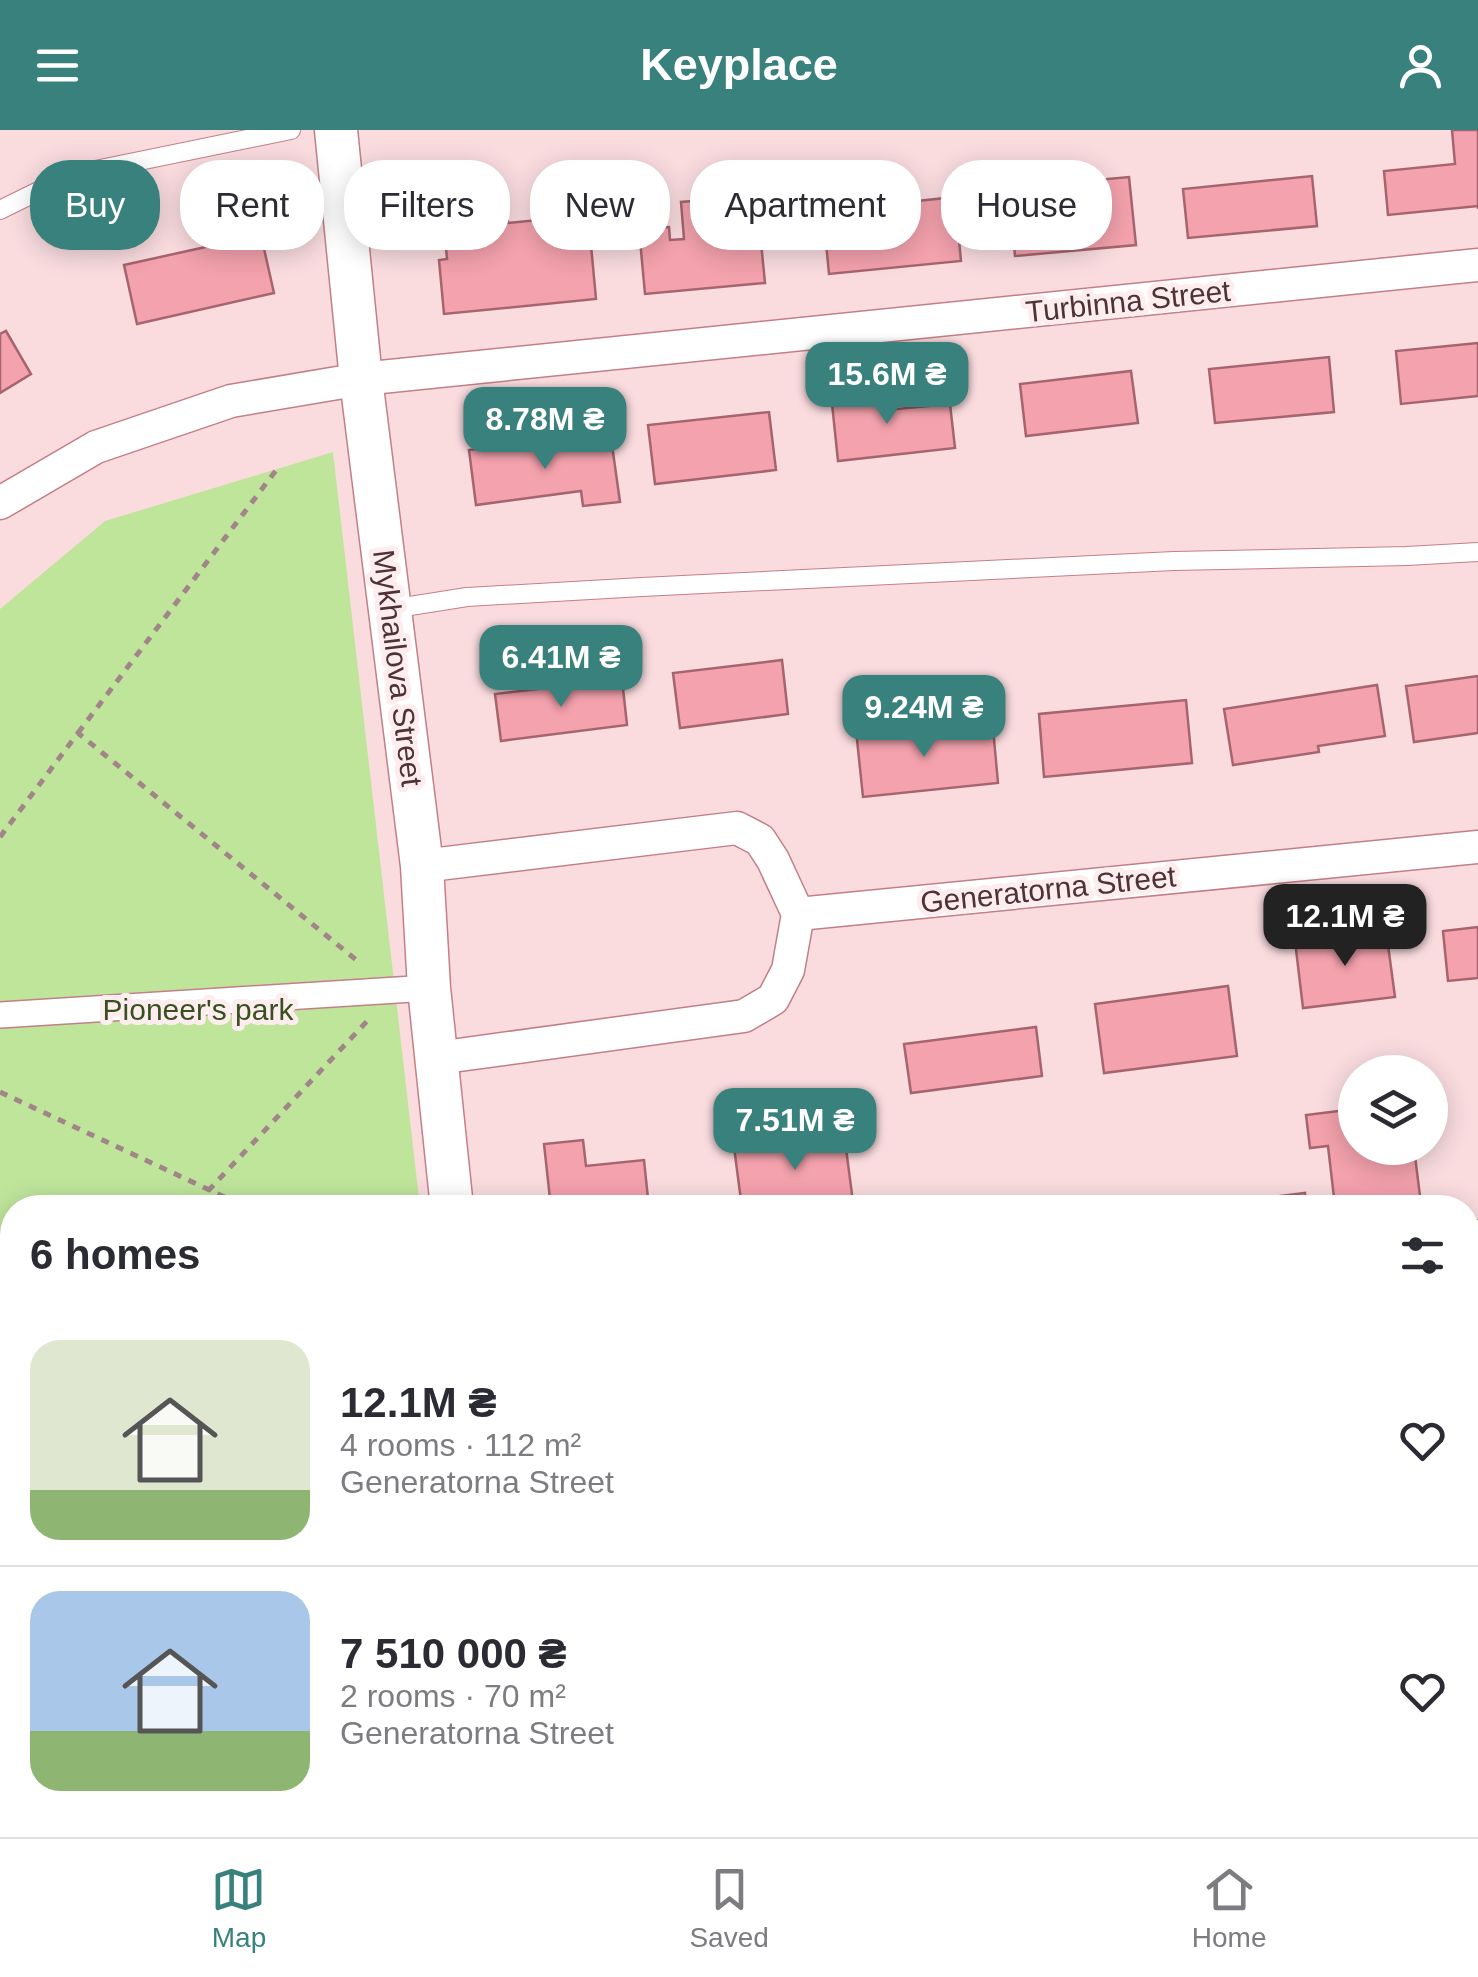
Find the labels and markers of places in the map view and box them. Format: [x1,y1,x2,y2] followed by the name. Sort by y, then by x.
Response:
[795,342,979,427] pin: 15.6M ₴
[453,387,637,472] pin: 8.78M ₴
[469,625,653,710] pin: 6.41M ₴
[832,675,1016,760] pin: 9.24M ₴
[1253,884,1437,969] pin: 12.1M ₴
[703,1088,887,1173] pin: 7.51M ₴

